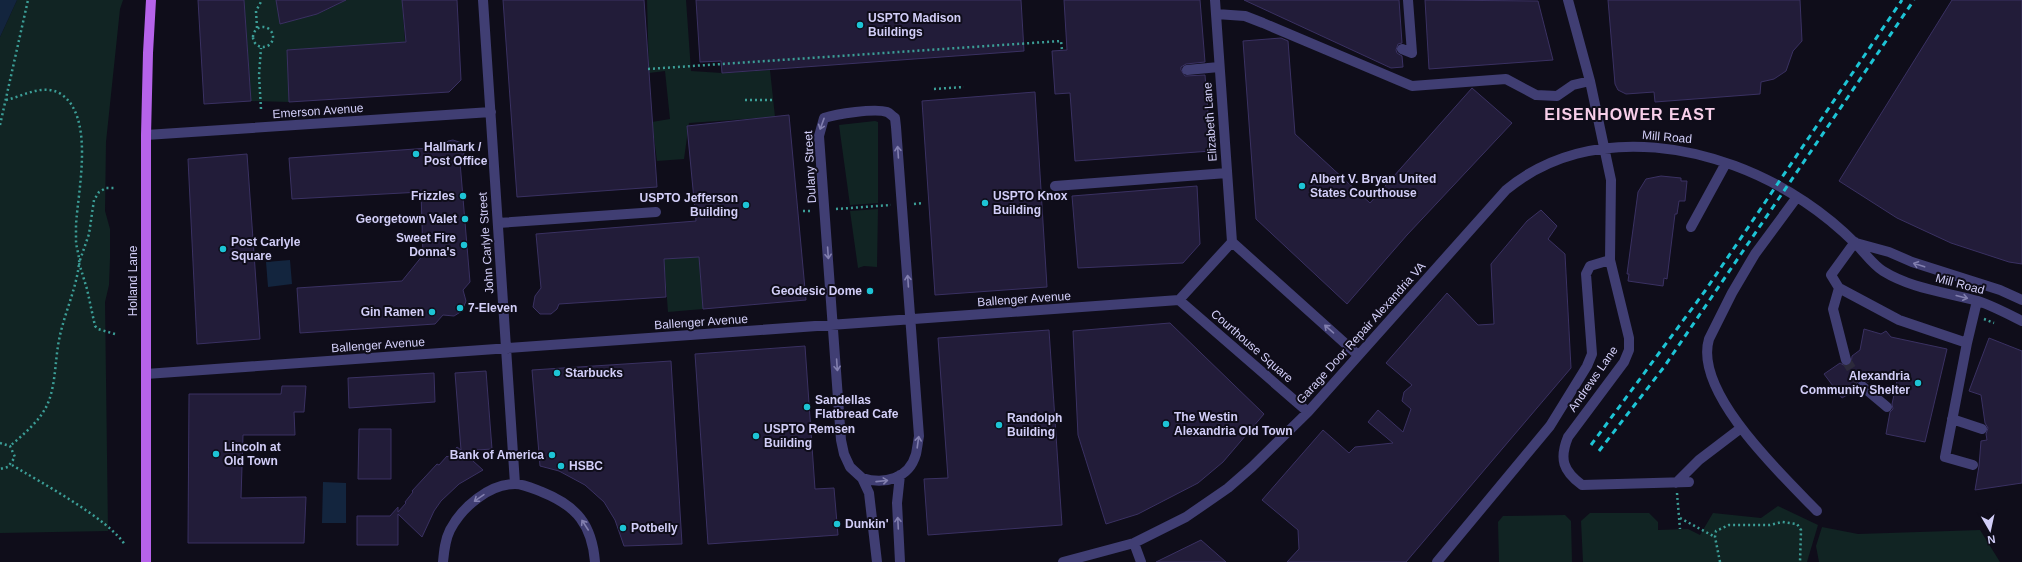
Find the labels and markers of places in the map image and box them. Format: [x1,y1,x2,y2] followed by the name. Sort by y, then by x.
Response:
[868,11,961,39] place label: USPTO Madison Buildings
[855,20,865,30] marker: USPTO Madison Buildings
[424,140,488,168] place label: Hallmark / Post Office
[411,149,421,159] marker: Hallmark / Post Office
[1310,172,1436,200] place label: Albert V. Bryan United States Courthouse
[1297,181,1307,191] marker: Albert V. Bryan United States Courthouse
[411,189,455,203] place label: Frizzles
[993,189,1068,217] place label: USPTO Knox Building
[458,191,468,201] marker: Frizzles
[640,191,738,219] place label: USPTO Jefferson Building
[980,198,990,208] marker: USPTO Knox Building
[741,200,751,210] marker: USPTO Jefferson Building
[356,212,457,226] place label: Georgetown Valet
[460,214,470,224] marker: Georgetown Valet
[396,231,456,259] place label: Sweet Fire Donna's
[231,235,301,263] place label: Post Carlyle Square
[459,240,469,250] marker: Sweet Fire Donna's
[218,244,228,254] marker: Post Carlyle Square
[771,284,862,298] place label: Geodesic Dome
[865,286,875,296] marker: Geodesic Dome
[468,301,517,315] place label: 7-Eleven
[455,303,465,313] marker: 7-Eleven
[361,305,424,319] place label: Gin Ramen
[427,307,437,317] marker: Gin Ramen
[565,366,623,380] place label: Starbucks
[552,368,562,378] marker: Starbucks
[1800,369,1910,397] place label: Alexandria Community Shelter
[1913,378,1923,388] marker: Alexandria Community Shelter
[815,393,899,421] place label: Sandellas Flatbread Cafe
[802,402,812,412] marker: Sandellas Flatbread Cafe
[1174,410,1292,438] place label: The Westin Alexandria Old Town
[1007,411,1062,439] place label: Randolph Building
[1161,419,1171,429] marker: The Westin Alexandria Old Town
[994,420,1004,430] marker: Randolph Building
[764,422,855,450] place label: USPTO Remsen Building
[751,431,761,441] marker: USPTO Remsen Building
[224,440,281,468] place label: Lincoln at Old Town
[450,448,544,462] place label: Bank of America
[211,449,221,459] marker: Lincoln at Old Town
[547,450,557,460] marker: Bank of America
[569,459,603,473] place label: HSBC
[556,461,566,471] marker: HSBC
[845,517,889,531] place label: Dunkin'
[832,519,842,529] marker: Dunkin'
[631,521,678,535] place label: Potbelly
[618,523,628,533] marker: Potbelly

